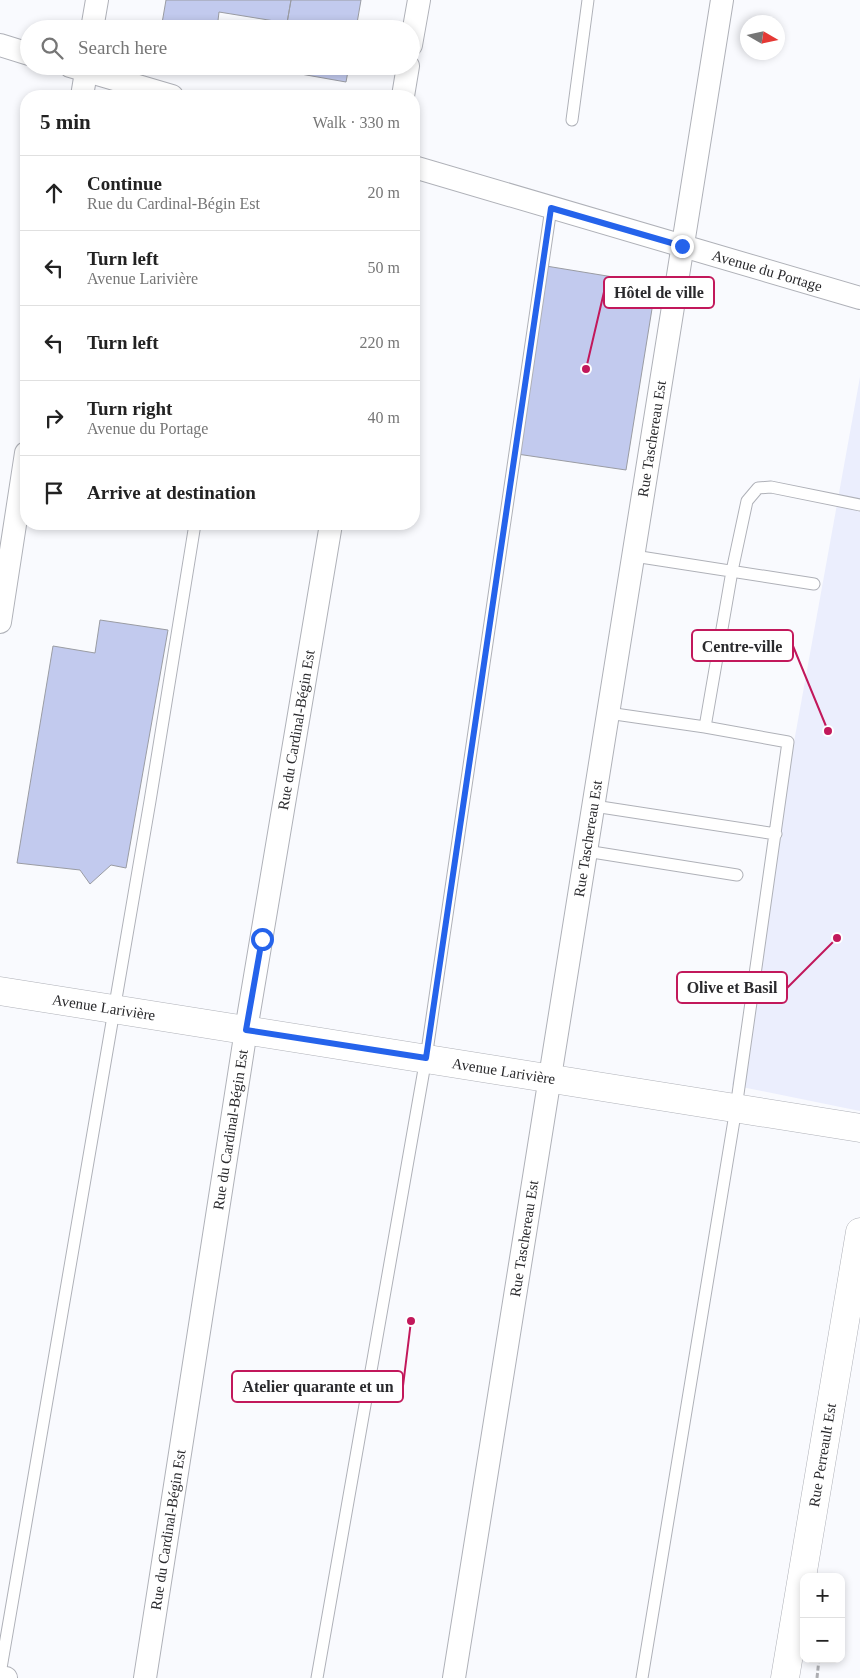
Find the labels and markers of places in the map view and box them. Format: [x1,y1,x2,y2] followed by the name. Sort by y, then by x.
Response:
[604,277,714,308] callout: Hôtel de ville
[692,630,793,661] callout: Centre-ville
[677,972,787,1003] callout: Olive et Basil
[232,1371,403,1402] callout: Atelier quarante et un

